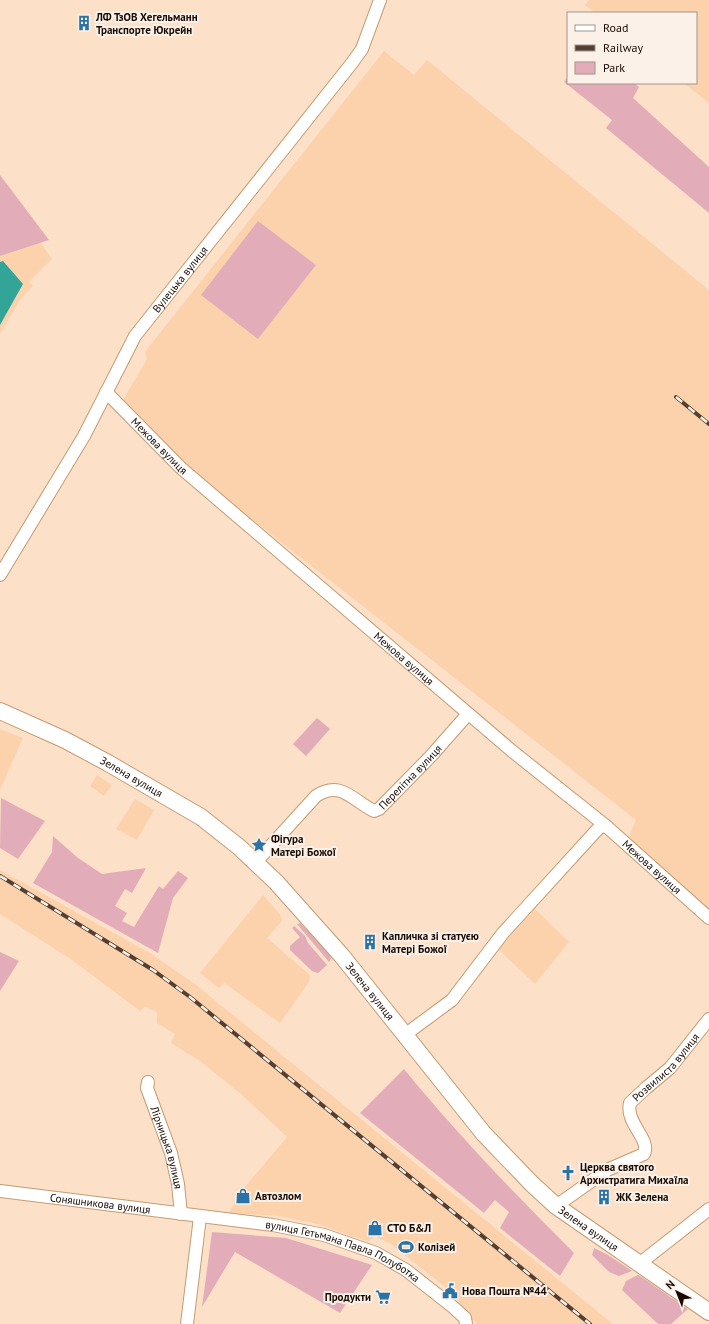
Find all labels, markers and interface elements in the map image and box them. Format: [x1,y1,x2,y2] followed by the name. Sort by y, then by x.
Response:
[95,10,198,37] place label: ЛФ ТзОВ Хегельманн Транспорте Юкрейн
[567,12,697,84] legend
[75,14,93,32] building icon: ЛФ ТзОВ Хегельманн Транспорте Юкрейн
[603,20,628,35] text: Road
[603,40,643,55] text: Railway
[603,60,625,75] text: Park
[149,243,211,315] street label: Вулецька вулиця
[128,415,190,478] street label: Межова вулиця
[371,629,437,688] street label: Межова вулиця
[376,742,445,812] street label: Перелітна вулиця
[98,753,165,800] street label: Зелена вулиця
[271,832,337,859] place label: Фігура Матері Божої
[250,836,268,854] place icon: Фігура Матері Божої
[619,837,684,897] street label: Межова вулиця
[382,929,479,956] place label: Капличка зі статуєю Матері Божої
[361,933,379,951] building icon: Капличка зі статуєю Матері Божої
[343,959,397,1023] street label: Зелена вулиця
[629,1030,702,1104] street label: Розвилиста вулиця
[147,1103,185,1189] street label: Лірницька вулиця
[580,1160,689,1187] place label: Церква святого Архистратига Михаїла
[559,1164,577,1182] church icon: Церква святого Архистратига Михаїла
[234,1187,252,1205] shop icon: Автозлом
[595,1188,613,1206] building icon: ЖК Зелена
[255,1189,301,1203] place label: Автозлом
[49,1190,151,1217] street label: Соняшникова вулиця
[615,1190,669,1204] place label: ЖК Зелена
[556,1203,621,1254] street label: Зелена вулиця
[265,1217,423,1285] street label: вулиця Гетьмана Павла Полуботка
[366,1219,384,1237] shop icon: СТО Б&Л
[387,1221,431,1235] place label: СТО Б&Л
[397,1238,415,1256] sports icon: Колізей
[418,1240,455,1254] place label: Колізей
[657,1272,697,1312] north arrow
[663,1277,678,1292] text: N
[441,1282,459,1300] public building icon: Нова Пошта №44
[462,1284,547,1298] place label: Нова Пошта №44
[374,1288,392,1306] supermarket icon: Продукти
[325,1290,371,1304] place label: Продукти

